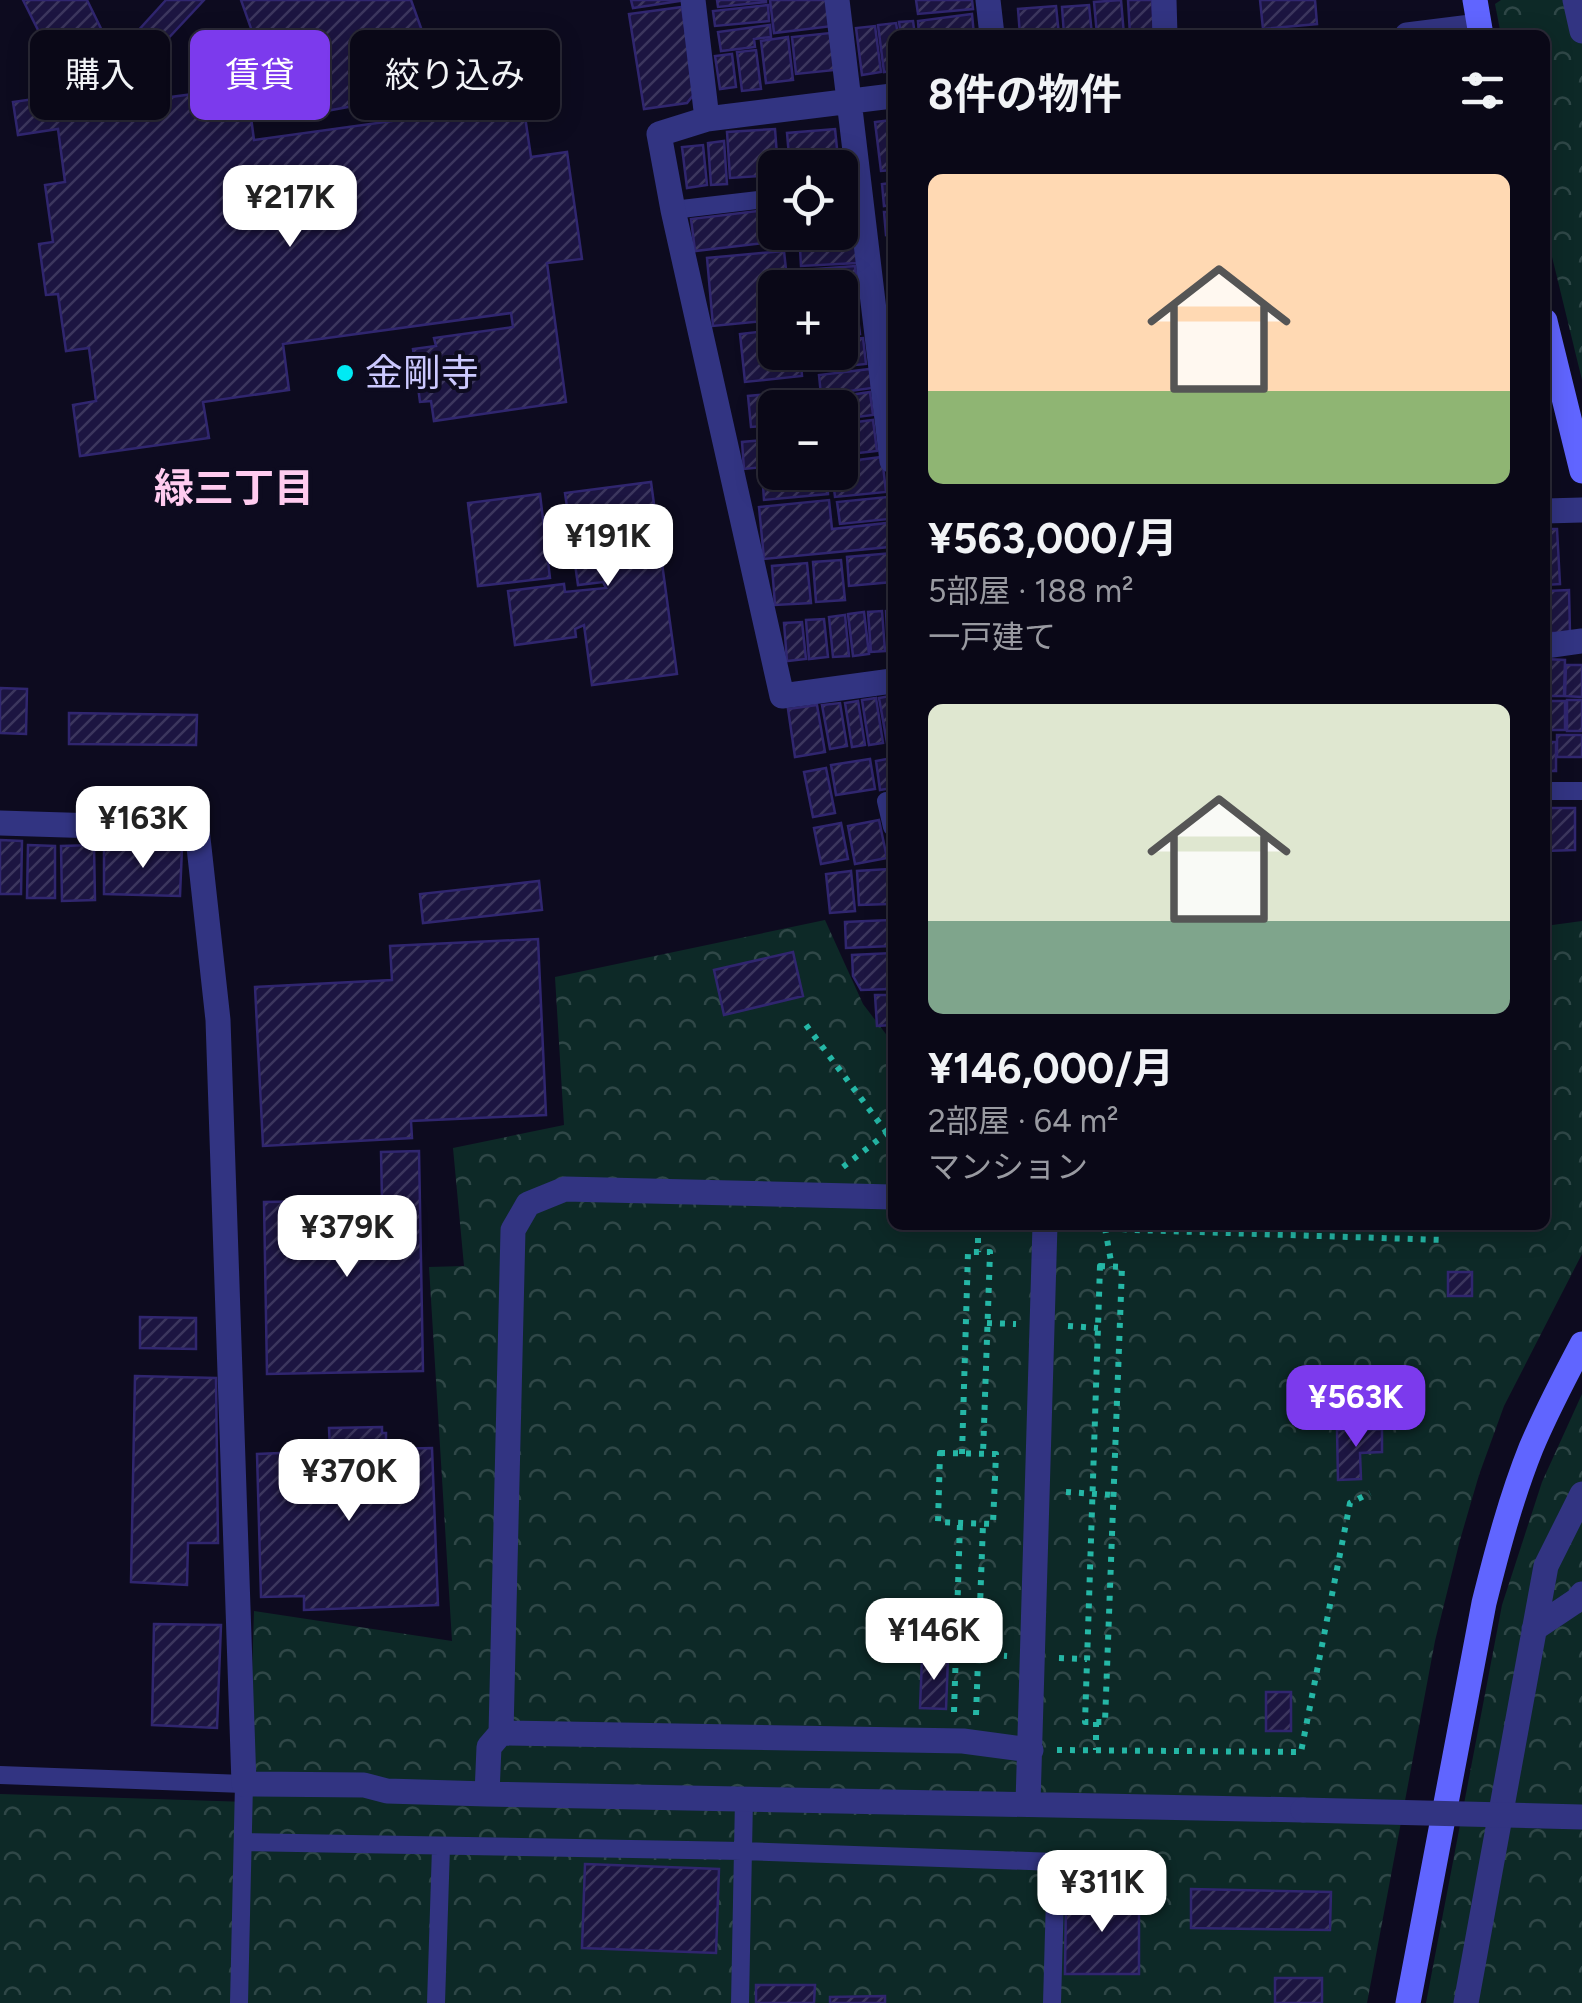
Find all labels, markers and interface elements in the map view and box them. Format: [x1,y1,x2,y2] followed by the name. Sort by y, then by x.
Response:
[30,30,170,120] chip: 購入
[190,30,330,120] chip: 賃貸
[350,30,560,120] chip: 絞り込み
[1455,63,1510,118] icon: filters
[928,69,1122,120] text: 8件の物件
[758,150,858,490] map controls
[758,150,858,250] button: locate
[220,165,360,250] pin: ¥217K
[245,178,335,216] text: ¥217K
[1129,239,1309,419] icon: home
[758,270,858,370] button: +
[365,350,479,396] place label: 金剛寺
[334,362,356,384] marker: 金剛寺
[758,390,858,490] button: −
[154,464,314,512] district label: 緑三丁目
[538,504,678,589] pin: ¥191K
[928,513,1178,564] text: ¥563,000/月
[565,517,651,555] text: ¥191K
[928,572,1134,610] text: 5部屋 · 188 m²
[928,618,1056,656] text: 一戸建て
[1129,769,1309,949] icon: home
[73,786,213,871] pin: ¥163K
[98,799,188,837] text: ¥163K
[928,1043,1174,1094] text: ¥146,000/月
[928,1102,1119,1140] text: 2部屋 · 64 m²
[928,1148,1088,1186] text: マンション
[277,1195,417,1280] pin: ¥379K
[300,1208,394,1246] text: ¥379K
[1286,1365,1426,1450] pin: ¥563K
[1308,1378,1404,1416] text: ¥563K
[279,1439,419,1524] pin: ¥370K
[301,1452,397,1490] text: ¥370K
[864,1598,1004,1683] pin: ¥146K
[888,1611,980,1649] text: ¥146K
[1032,1850,1172,1935] pin: ¥311K
[1059,1863,1145,1901] text: ¥311K

